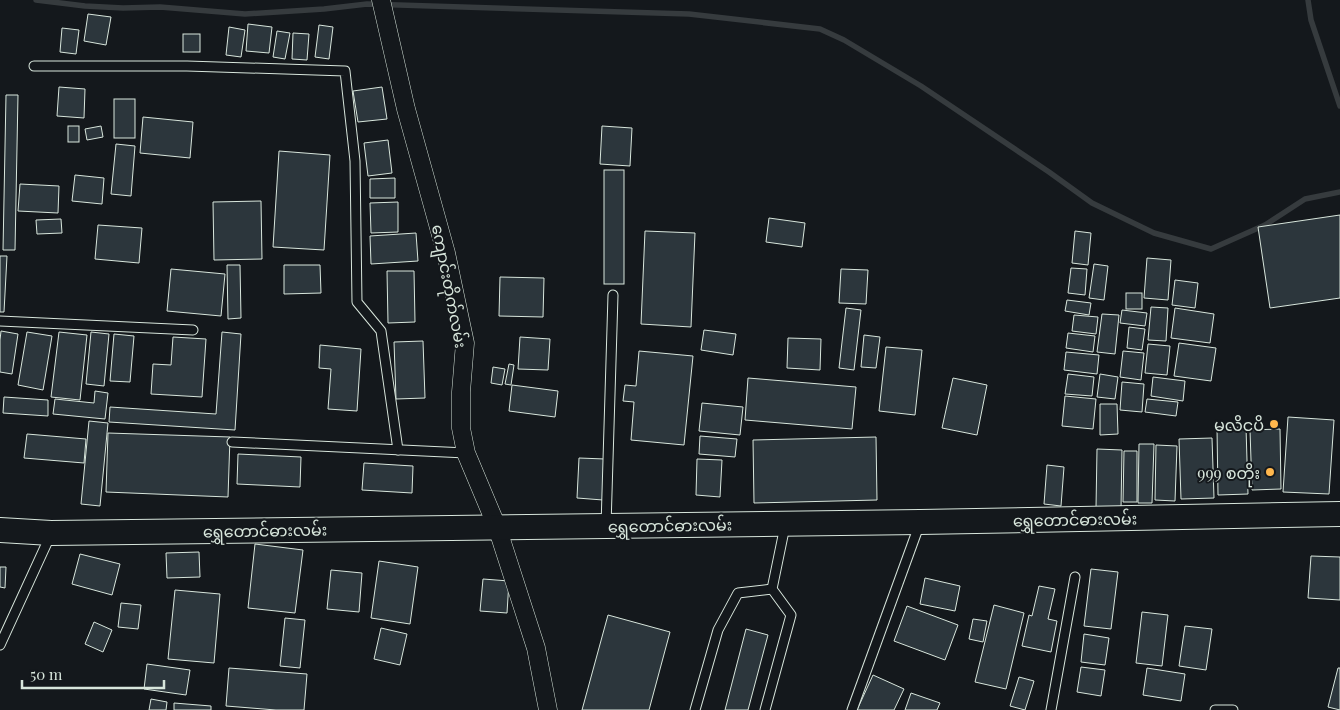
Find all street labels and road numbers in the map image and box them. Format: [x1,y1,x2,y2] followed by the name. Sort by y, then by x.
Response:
[423,222,472,351] street label: ကျောင်းတိုက်လမ်း
[1013,507,1137,535] street label: ရွှေတောင်ဓားလမ်း
[608,513,732,541] street label: ရွှေတောင်ဓားလမ်း
[203,518,327,546] street label: ရွှေတောင်ဓားလမ်း

